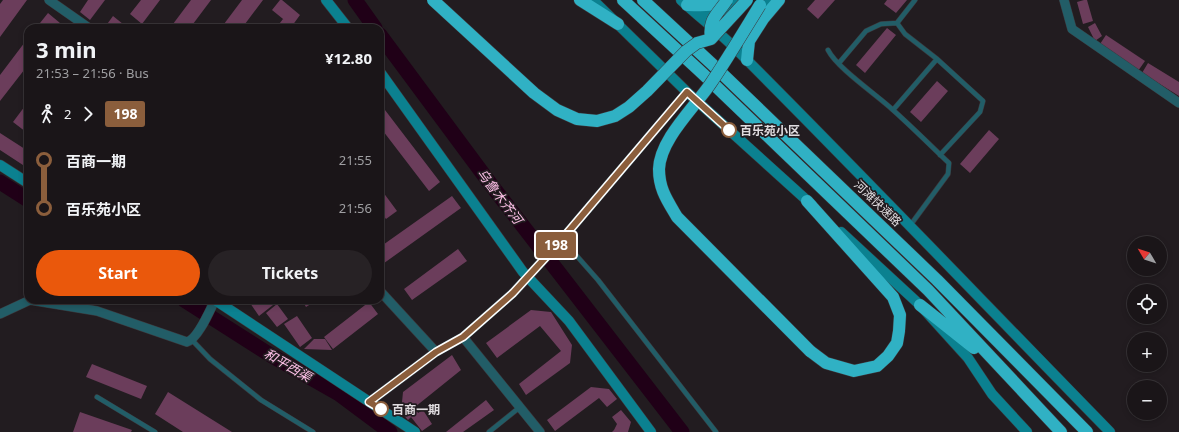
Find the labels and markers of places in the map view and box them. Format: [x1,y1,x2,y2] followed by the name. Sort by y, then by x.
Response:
[721,122,737,138] marker: 百乐苑小区
[740,122,800,139] place label: 百乐苑小区
[373,401,389,417] marker: 百商一期
[392,401,440,418] place label: 百商一期

